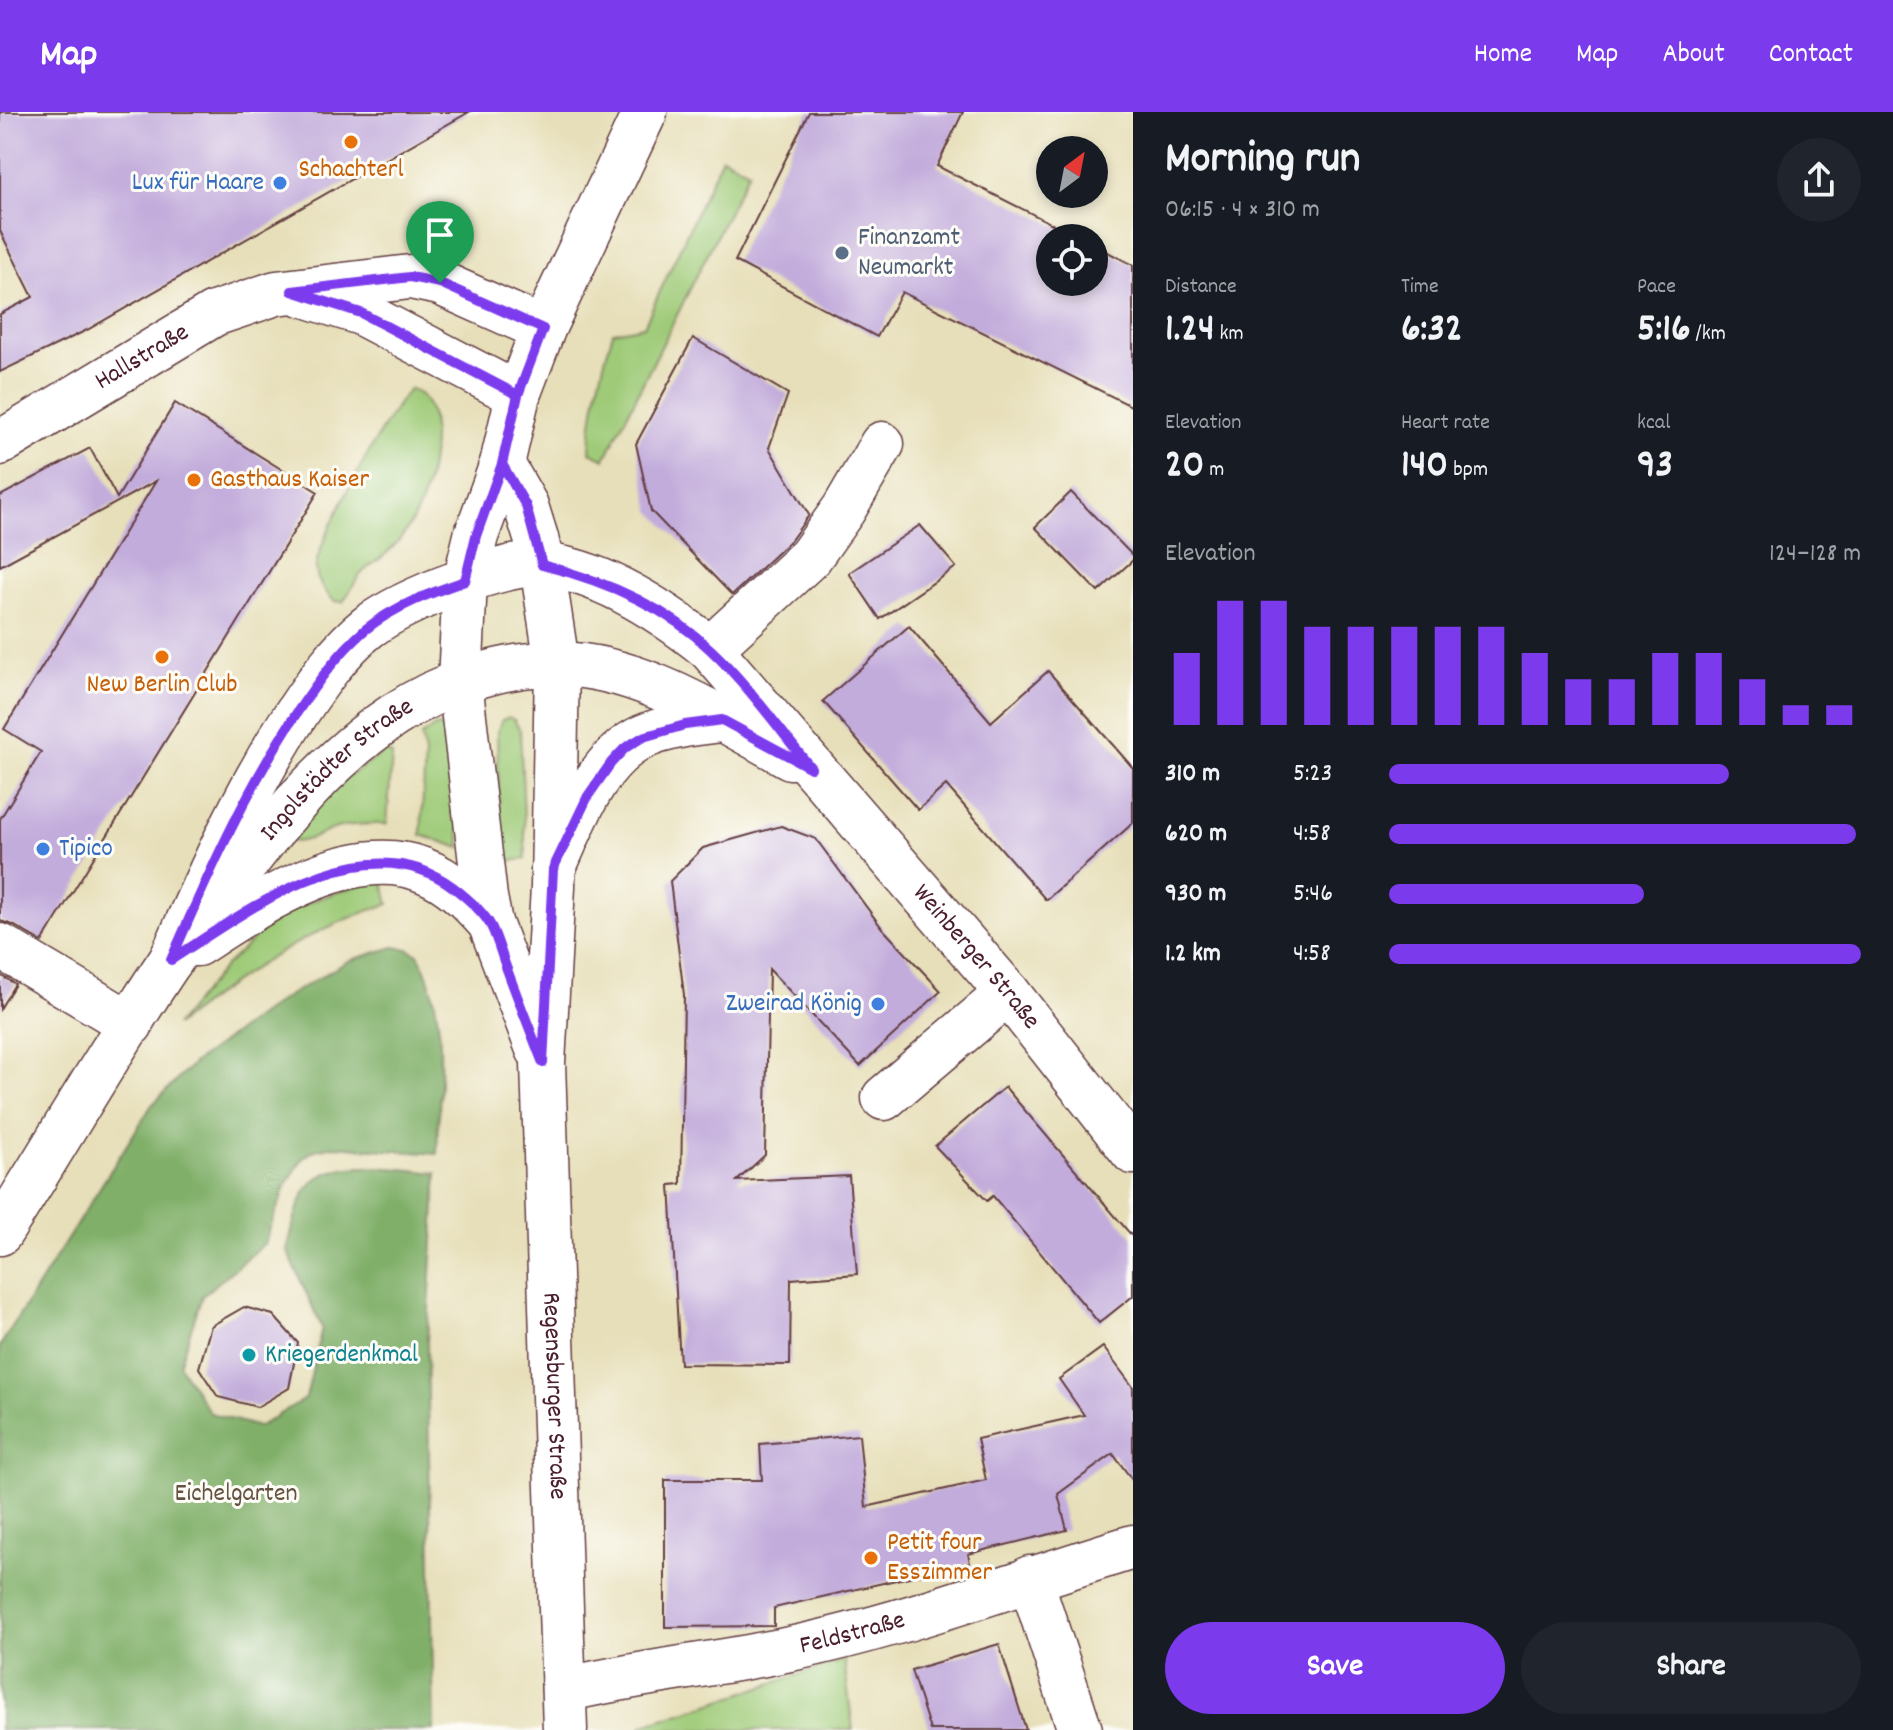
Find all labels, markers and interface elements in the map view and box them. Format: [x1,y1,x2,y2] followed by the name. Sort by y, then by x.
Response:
[40,29,98,84] text: Map
[1474,36,1532,76] text: Home
[1576,36,1618,76] text: Map
[1662,36,1725,76] text: About
[1769,36,1853,76] text: Contact
[1165,130,1360,193] text: Morning run
[342,133,360,151] marker: Schachterl
[1036,136,1108,208] north arrow
[1036,136,1108,296] map controls
[1777,138,1861,222] button: share
[298,152,404,189] place label: Schachterl
[132,165,264,202] place label: Lux für Haare
[271,174,289,192] marker: Lux für Haare
[1165,192,1320,229] text: 06:15 · 4 × 310 m
[406,201,474,283] pin
[418,213,462,257] icon: arrive
[858,220,961,287] place label: Finanzamt Neumarkt
[1036,224,1108,296] button: locate
[833,244,851,262] marker: Finanzamt Neumarkt
[1165,272,1237,303] text: Distance
[1401,272,1439,303] text: Time
[1637,272,1676,303] text: Pace
[1165,303,1214,360] text: 1.24
[1401,303,1462,360] text: 6:32
[1637,303,1691,360] text: 5:16
[88,315,196,400] street label: Hallstraße
[1214,319,1244,350] text: km
[1691,319,1726,350] text: /km
[1165,408,1242,439] text: Elevation
[1401,408,1490,439] text: Heart rate
[1637,408,1670,439] text: kcal
[1165,439,1204,496] text: 20
[1401,439,1448,496] text: 140
[1637,439,1673,496] text: 93
[1204,455,1224,486] text: m
[1448,455,1488,486] text: bpm
[210,462,369,499] place label: Gasthaus Kaiser
[185,471,203,489] marker: Gasthaus Kaiser
[1165,536,1255,573] text: Elevation
[1769,536,1861,573] text: 124–128 m
[153,648,171,666] marker: New Berlin Club
[87,667,237,704] place label: New Berlin Club
[252,689,421,850] street label: Ingolstädter Straße
[1165,756,1220,793] text: 310 m
[1293,756,1332,793] text: 5:23
[1165,816,1227,853] text: 620 m
[1293,816,1331,853] text: 4:58
[59,831,113,868] place label: Tipico
[34,840,52,858] marker: Tipico
[903,876,1049,1038] street label: Weinberger Straße
[1165,876,1226,913] text: 930 m
[1293,876,1333,913] text: 5:46
[1165,936,1221,973] text: 1.2 km
[1293,936,1331,973] text: 4:58
[726,986,862,1023] place label: Zweirad König
[869,995,887,1013] marker: Zweirad König
[532,1292,576,1500] street label: Regensburger Straße
[265,1337,418,1374] place label: Kriegerdenkmal
[240,1346,258,1364] marker: Kriegerdenkmal
[175,1476,297,1513] park label: Eichelgarten
[887,1525,992,1592] place label: Petit four Esszimmer
[862,1549,880,1567] marker: Petit four Esszimmer
[796,1602,910,1665] street label: Feldstraße
[1165,1622,1505,1714] button: Save
[1521,1622,1861,1714] button: Share

